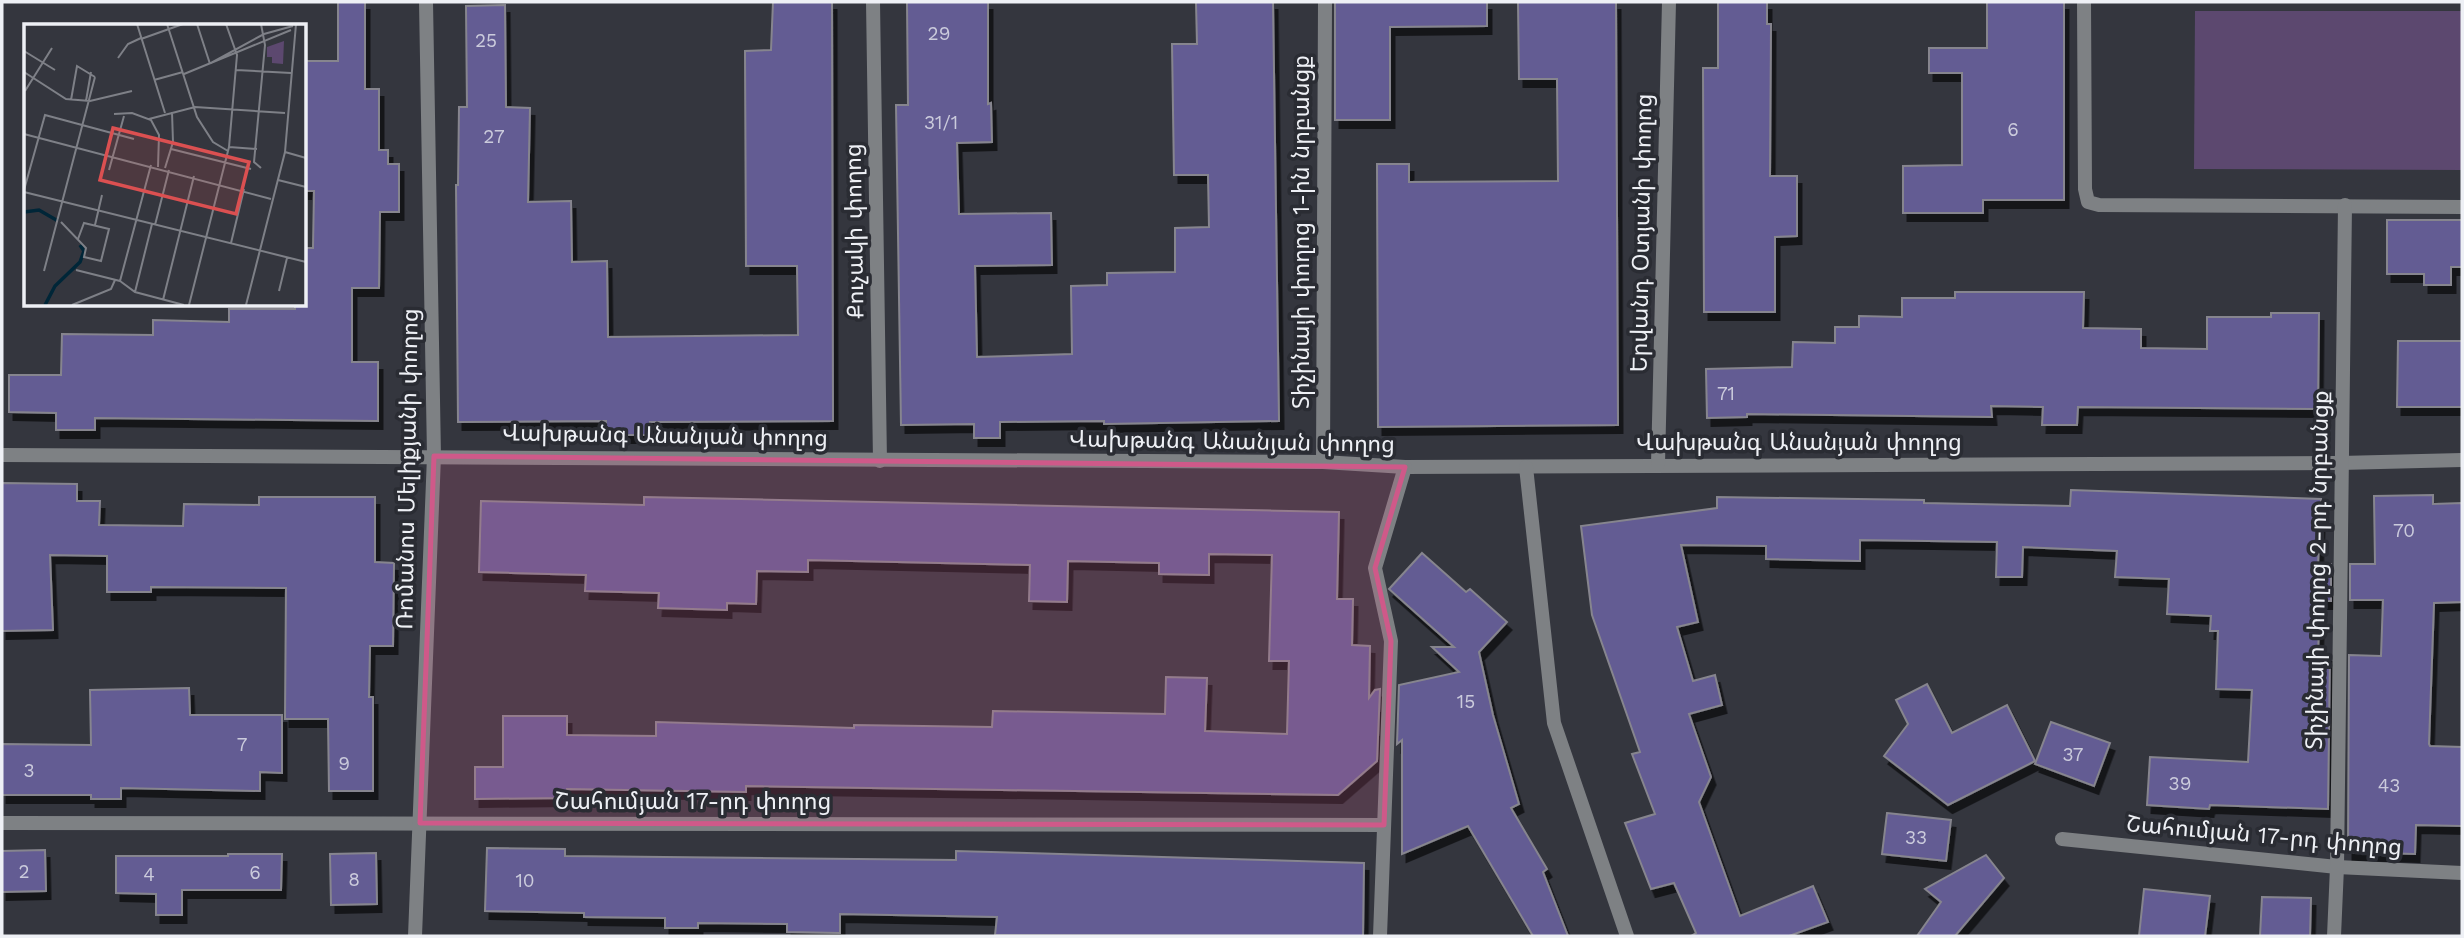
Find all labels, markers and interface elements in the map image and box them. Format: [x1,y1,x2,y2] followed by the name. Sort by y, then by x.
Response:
[928,22,950,45] house number: 29
[24,24,306,306] inset map
[475,29,497,52] house number: 25
[1288,55,1315,409] street label: Տիչինայի փողոց 1-ին նրբանցք
[1626,93,1657,373] street label: Երվանդ Օտյանի փողոց
[924,111,958,134] house number: 31/1
[2007,118,2019,141] house number: 6
[483,125,505,148] house number: 27
[839,143,870,319] street label: Քուչակի փողոց
[391,308,424,630] street label: Ռոմանոս Մելիքյանի փողոց
[1717,382,1735,405] house number: 71
[2301,390,2334,750] street label: Տիչինայի փողոց 2-րդ նրբանցք
[502,419,828,452] street label: Վախթանգ Անանյան փողոց
[1069,425,1395,458] street label: Վախթանգ Անանյան փողոց
[1636,429,1962,456] street label: Վախթանգ Անանյան փողոց
[2393,519,2415,542] house number: 70
[1457,690,1475,713] house number: 15
[237,733,247,756] house number: 7
[2063,743,2083,766] house number: 37
[338,752,350,775] house number: 9
[23,759,35,782] house number: 3
[2169,772,2191,795] house number: 39
[2378,774,2400,797] house number: 43
[555,788,831,815] street label: Շահումյան 17-րդ փողոց
[2125,810,2403,861] street label: Շահումյան 17-րդ փողոց
[1905,826,1927,849] house number: 33
[18,860,30,883] house number: 2
[249,861,261,884] house number: 6
[143,863,155,886] house number: 4
[348,868,360,891] house number: 8
[515,869,535,892] house number: 10

